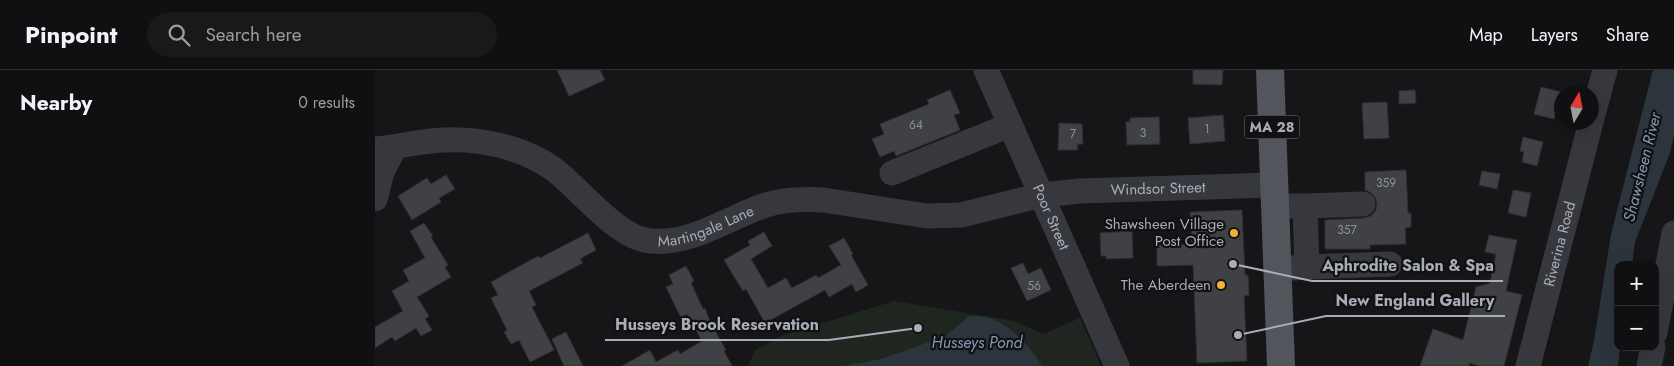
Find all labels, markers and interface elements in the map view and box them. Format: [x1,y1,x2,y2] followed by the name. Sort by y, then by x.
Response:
[147,12,497,57] search box
[25,17,117,52] text: Pinpoint
[165,21,193,49] icon: search
[205,21,302,48] text: Search here
[1469,22,1503,48] text: Map
[1531,22,1578,48] text: Layers
[1606,22,1649,48] text: Share
[1554,85,1599,130] north arrow
[20,88,92,118] text: Nearby
[298,91,355,114] text: 0 results
[1617,108,1667,224] water label: Shawsheen River
[909,116,923,134] house number: 64
[1245,116,1299,138] road number: MA 28
[1204,120,1210,138] house number: 1
[1140,124,1147,142] house number: 3
[1070,125,1077,143] house number: 7
[1376,174,1396,192] house number: 359
[1110,176,1206,201] street label: Windsor Street
[1027,181,1075,254] street label: Poor Street
[1538,199,1581,289] street label: Riverina Road
[657,200,757,253] street label: Martingale Lane
[1105,213,1224,252] place label: Shawsheen Village Post Office
[1337,221,1358,239] house number: 357
[1228,227,1240,239] marker: Shawsheen Village Post Office
[1312,250,1503,281] callout: Aphrodite Salon & Spa
[1321,254,1494,277] text: Aphrodite Salon & Spa
[1614,261,1659,351] map controls
[1614,261,1659,306] button: +
[1121,274,1211,296] place label: The Aberdeen
[1027,277,1041,295] house number: 56
[1215,279,1227,291] marker: The Aberdeen
[1326,285,1505,316] callout: New England Gallery
[1336,289,1495,312] text: New England Gallery
[1614,306,1659,351] button: −
[605,309,829,340] callout: Husseys Brook Reservation
[615,313,819,336] text: Husseys Brook Reservation
[932,331,1024,354] water label: Husseys Pond

